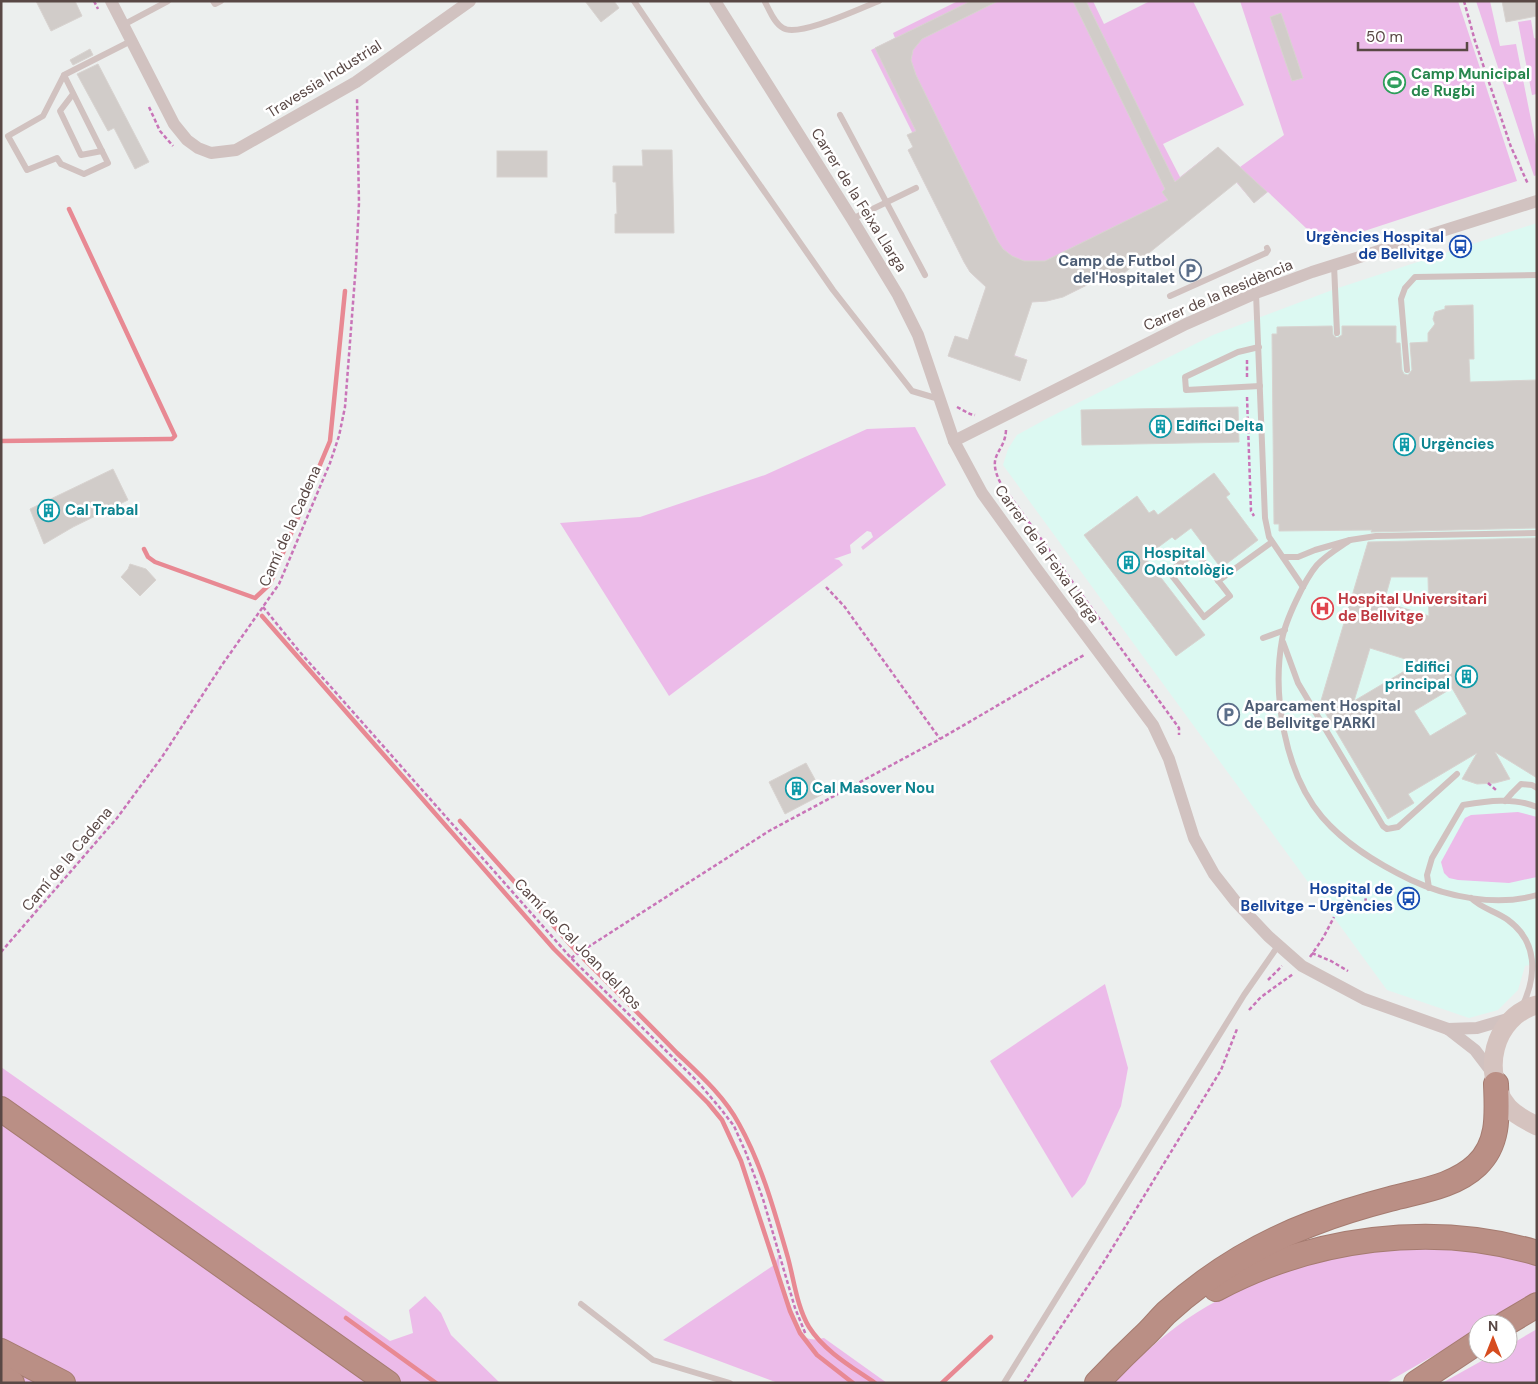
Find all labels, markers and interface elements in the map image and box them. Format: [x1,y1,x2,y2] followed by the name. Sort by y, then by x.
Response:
[1358,20,1467,52] scale bar
[1366,27,1403,47] text: 50 m
[263,36,385,122] street label: Travessia Industrial
[1411,64,1530,101] place label: Camp Municipal de Rugbi
[1383,71,1407,95] sports icon: Camp Municipal de Rugbi
[807,124,911,276] street label: Carrer de la Feixa Llarga
[1306,227,1444,264] place label: Urgències Hospital de Bellvitge
[1448,234,1472,258] bus stop icon: Urgències Hospital de Bellvitge
[1058,251,1175,288] place label: Camp de Futbol del'Hospitalet
[1140,254,1296,336] street label: Carrer de la Residència
[1179,258,1203,282] parking icon: Camp de Futbol del'Hospitalet
[1148,414,1172,438] building icon: Edifici Delta
[1176,416,1264,436] place label: Edifici Delta
[1393,432,1417,456] building icon: Urgències
[1421,434,1494,454] place label: Urgències
[254,462,326,590] street label: Camí de la Cadena
[990,481,1104,627] street label: Carrer de la Feixa Llarga
[37,498,61,522] building icon: Cal Trabal
[65,500,138,520] place label: Cal Trabal
[1144,543,1234,580] place label: Hospital Odontològic
[1116,550,1140,574] building icon: Hospital Odontològic
[1338,589,1487,626] place label: Hospital Universitari de Bellvitge
[1310,596,1334,620] hospital icon: Hospital Universitari de Bellvitge
[1385,657,1450,694] place label: Edifici principal
[1454,664,1478,688] building icon: Edifici principal
[1244,696,1401,733] place label: Aparcament Hospital de Bellvitge PARKI
[1216,703,1240,727] parking icon: Aparcament Hospital de Bellvitge PARKI
[784,776,808,800] building icon: Cal Masover Nou
[812,778,934,798] place label: Cal Masover Nou
[17,803,117,915] street label: Camí de la Cadena
[510,874,646,1014] street label: Camí de Cal Joan del Ros
[1241,879,1393,916] place label: Hospital de Bellvitge - Urgències
[1397,886,1421,910] bus stop icon: Hospital de Bellvitge - Urgències
[1468,1314,1518,1364] north arrow
[1488,1317,1498,1335] text: N

